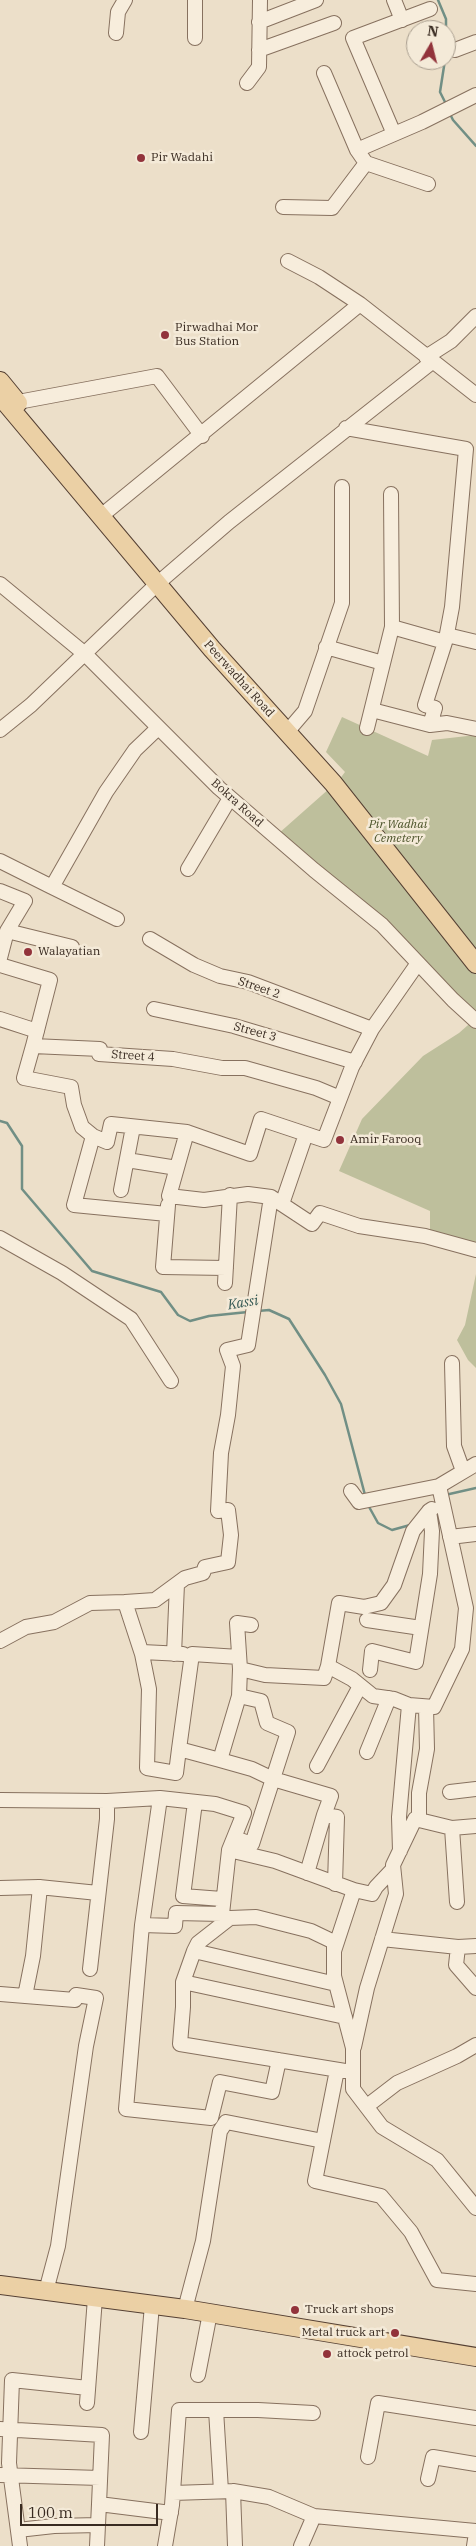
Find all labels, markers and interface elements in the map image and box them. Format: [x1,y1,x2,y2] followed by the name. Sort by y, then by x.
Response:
[406,20,456,70] north arrow
[426,21,440,41] text: N
[151,151,213,165] place label: Pir Wadahi
[135,152,147,164] marker: Pir Wadahi
[175,321,258,349] place label: Pirwadhai Mor Bus Station
[159,329,171,341] marker: Pirwadhai Mor Bus Station
[201,638,277,720] street label: Peerwadhai Road
[208,776,266,830] street label: Bokra Road
[369,818,427,846] park label: Pir Wadhai Cemetery
[38,945,100,959] place label: Walayatian
[22,946,34,958] marker: Walayatian
[236,974,282,1002] street label: Street 2
[232,1019,278,1045] street label: Street 3
[111,1047,155,1065] street label: Street 4
[350,1133,421,1147] place label: Amir Farooq
[334,1134,346,1146] marker: Amir Farooq
[226,1292,260,1314] water label: Kassi
[305,2303,394,2317] place label: Truck art shops
[289,2304,301,2316] marker: Truck art shops
[302,2326,385,2340] place label: Metal truck art
[389,2327,401,2339] marker: Metal truck art
[337,2347,408,2361] place label: attock petrol
[321,2348,333,2360] marker: attock petrol
[22,2494,160,2526] scale bar
[28,2503,73,2522] text: 100 m

